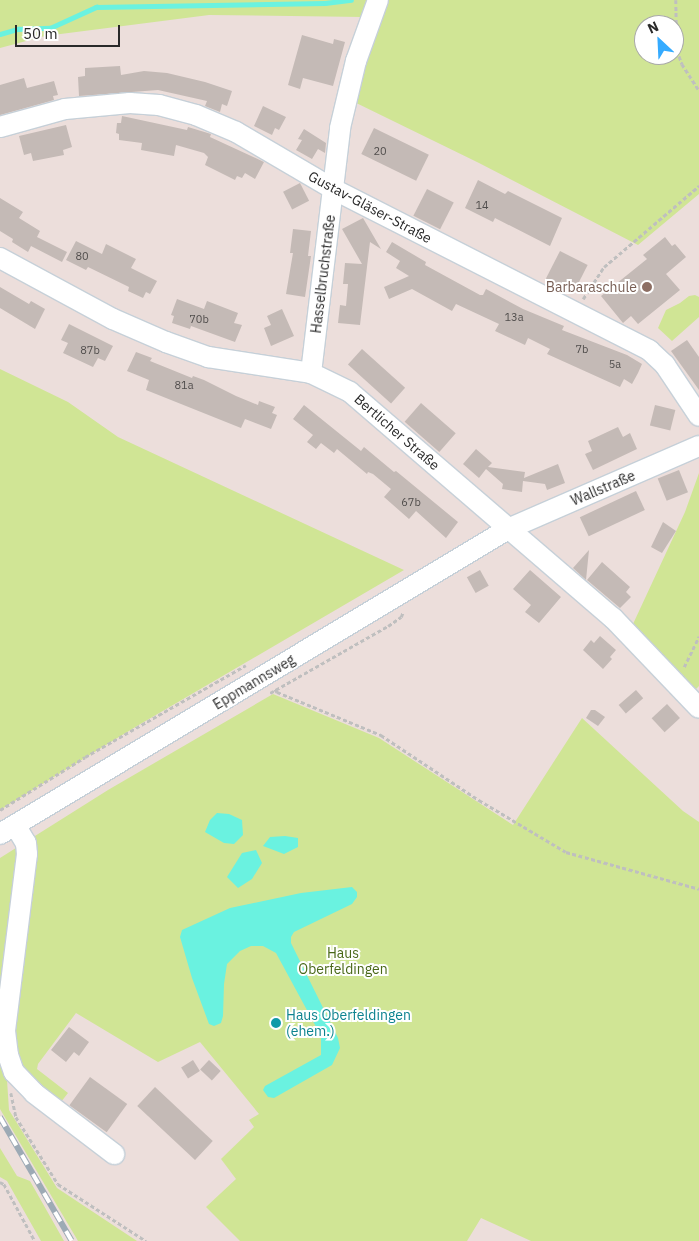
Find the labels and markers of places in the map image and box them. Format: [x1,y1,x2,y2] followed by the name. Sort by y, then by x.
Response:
[546,279,637,295] place label: Barbaraschule
[641,281,653,293] marker: Barbaraschule
[286,1007,411,1040] place label: Haus Oberfeldingen (ehem.)
[270,1017,282,1029] marker: Haus Oberfeldingen (ehem.)

